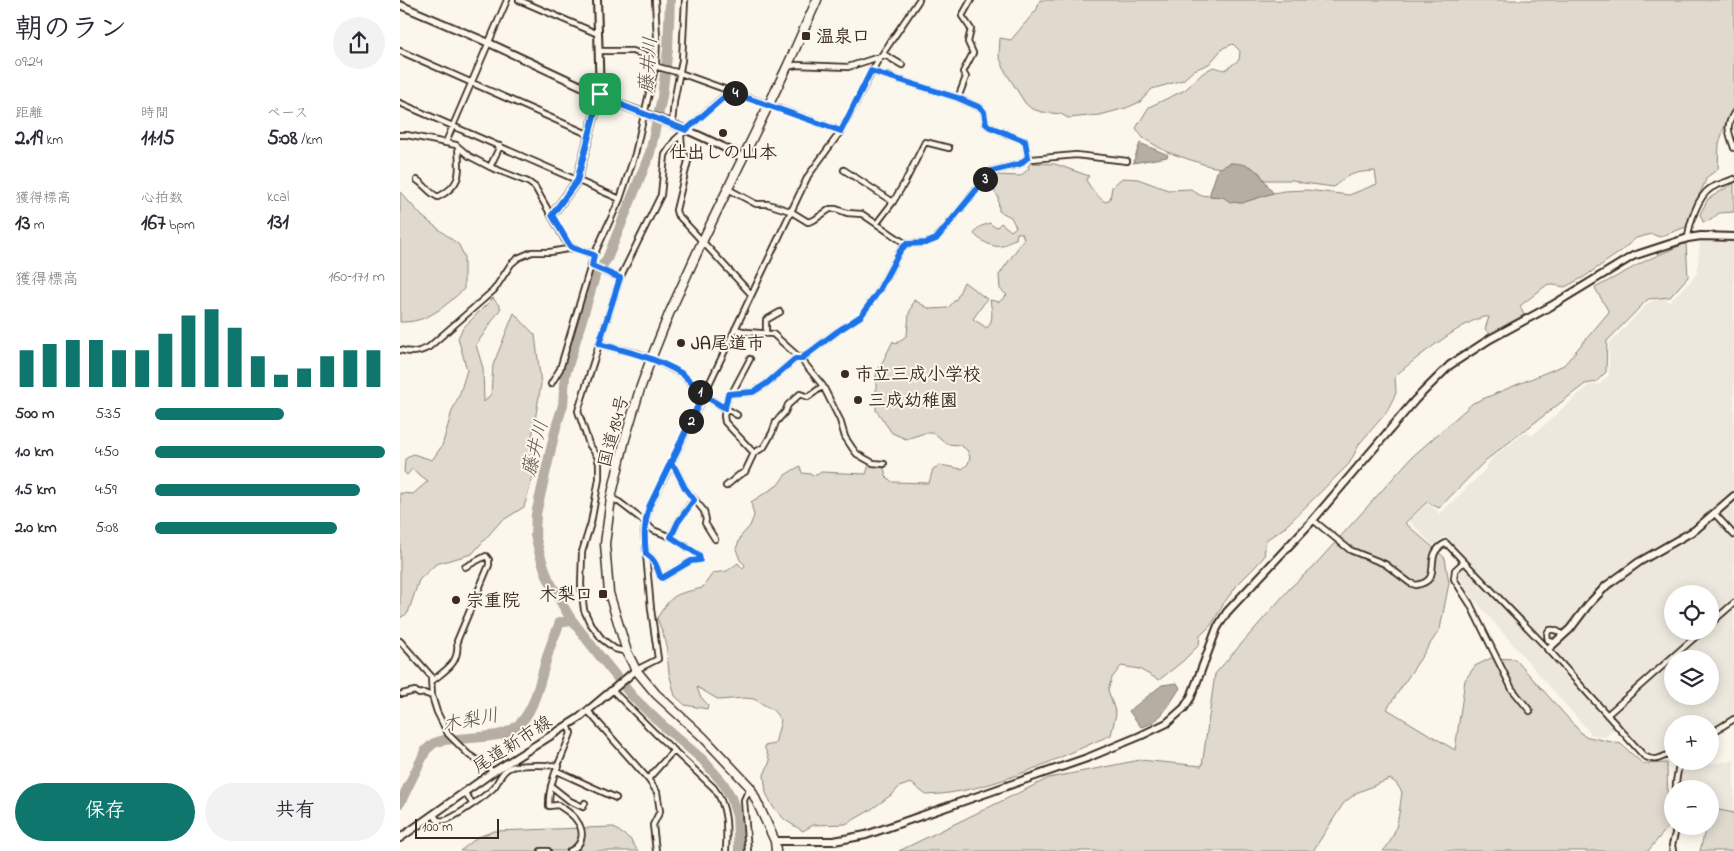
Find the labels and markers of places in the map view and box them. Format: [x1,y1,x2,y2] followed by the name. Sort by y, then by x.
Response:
[816,25,870,51] place label: 温泉口
[800,30,812,42] marker: 温泉口
[579,73,621,115] pin
[722,80,748,106] pin: 4
[717,127,729,139] marker: 仕出しの山本
[669,141,777,167] place label: 仕出しの山本
[972,166,998,192] pin: 3
[691,332,765,358] place label: JA尾道市
[675,337,687,349] marker: JA尾道市
[855,363,981,389] place label: 市立三成小学校
[839,368,851,380] marker: 市立三成小学校
[688,380,712,404] pin: 1
[868,389,958,415] place label: 三成幼稚園
[852,394,864,406] marker: 三成幼稚園
[678,408,704,434] pin: 2
[539,583,593,609] place label: 木梨口
[597,588,609,600] marker: 木梨口
[466,589,520,615] place label: 宗重院
[450,594,462,606] marker: 宗重院

